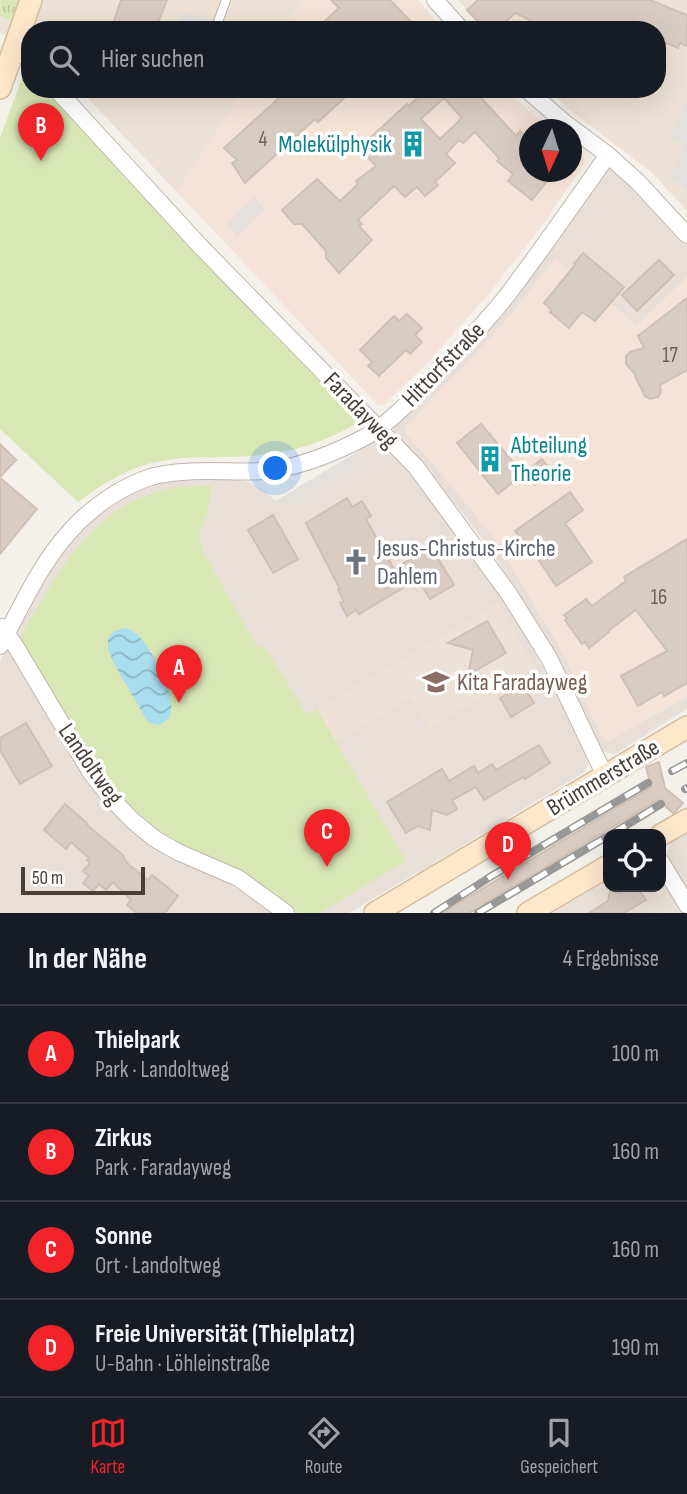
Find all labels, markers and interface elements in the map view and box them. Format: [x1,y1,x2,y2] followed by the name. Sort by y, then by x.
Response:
[21,21,666,98] search box
[45,41,83,79] icon: search
[101,44,204,75] text: Hier suchen
[18,103,64,161] pin: B
[519,119,582,182] north arrow
[259,127,268,152] house number: 4
[398,129,428,159] building icon: Molekülphysik
[278,130,392,159] place label: Molekülphysik
[396,316,491,413] street label: Hittorfstraße
[662,343,678,368] house number: 17
[317,366,404,454] street label: Faradayweg
[510,431,587,488] place label: Abteilung Theorie
[475,444,505,474] building icon: Abteilung Theorie
[258,451,292,485] your location
[376,534,556,591] place label: Jesus-Christus-Kirche Dahlem
[341,547,371,577] church icon: Jesus-Christus-Kirche Dahlem
[651,585,667,610] house number: 16
[156,645,202,703] pin: A
[421,667,451,697] school or university icon: Kita Faradayweg
[457,668,587,697] place label: Kita Faradayweg
[52,718,129,811] street label: Landoltweg
[542,733,665,822] street label: Brümmerstraße
[304,809,350,867] pin: C
[485,822,531,880] pin: D
[603,829,666,892] map controls
[603,829,666,892] button: locate
[21,864,145,896] scale bar
[32,867,63,890] text: 50 m
[28,941,147,977] text: In der Nähe
[563,945,659,973] text: 4 Ergebnisse
[95,1025,180,1056] text: Thielpark
[46,1040,56,1068] text: A
[612,1040,659,1068] text: 100 m
[95,1056,229,1084] text: Park · Landoltweg
[95,1123,152,1154] text: Zirkus
[46,1138,56,1166] text: B
[612,1138,659,1166] text: 160 m
[95,1154,231,1182] text: Park · Faradayweg
[95,1221,152,1252] text: Sonne
[45,1236,57,1264] text: C
[612,1236,659,1264] text: 160 m
[95,1252,221,1280] text: Ort · Landoltweg
[95,1319,355,1350] text: Freie Universität (Thielplatz)
[45,1334,57,1362] text: D
[612,1334,659,1362] text: 190 m
[95,1350,270,1378] text: U-Bahn · Löhleinstraße
[89,1414,127,1479] tab: Karte
[305,1414,343,1479] tab: Route
[520,1414,598,1479] tab: Gespeichert

